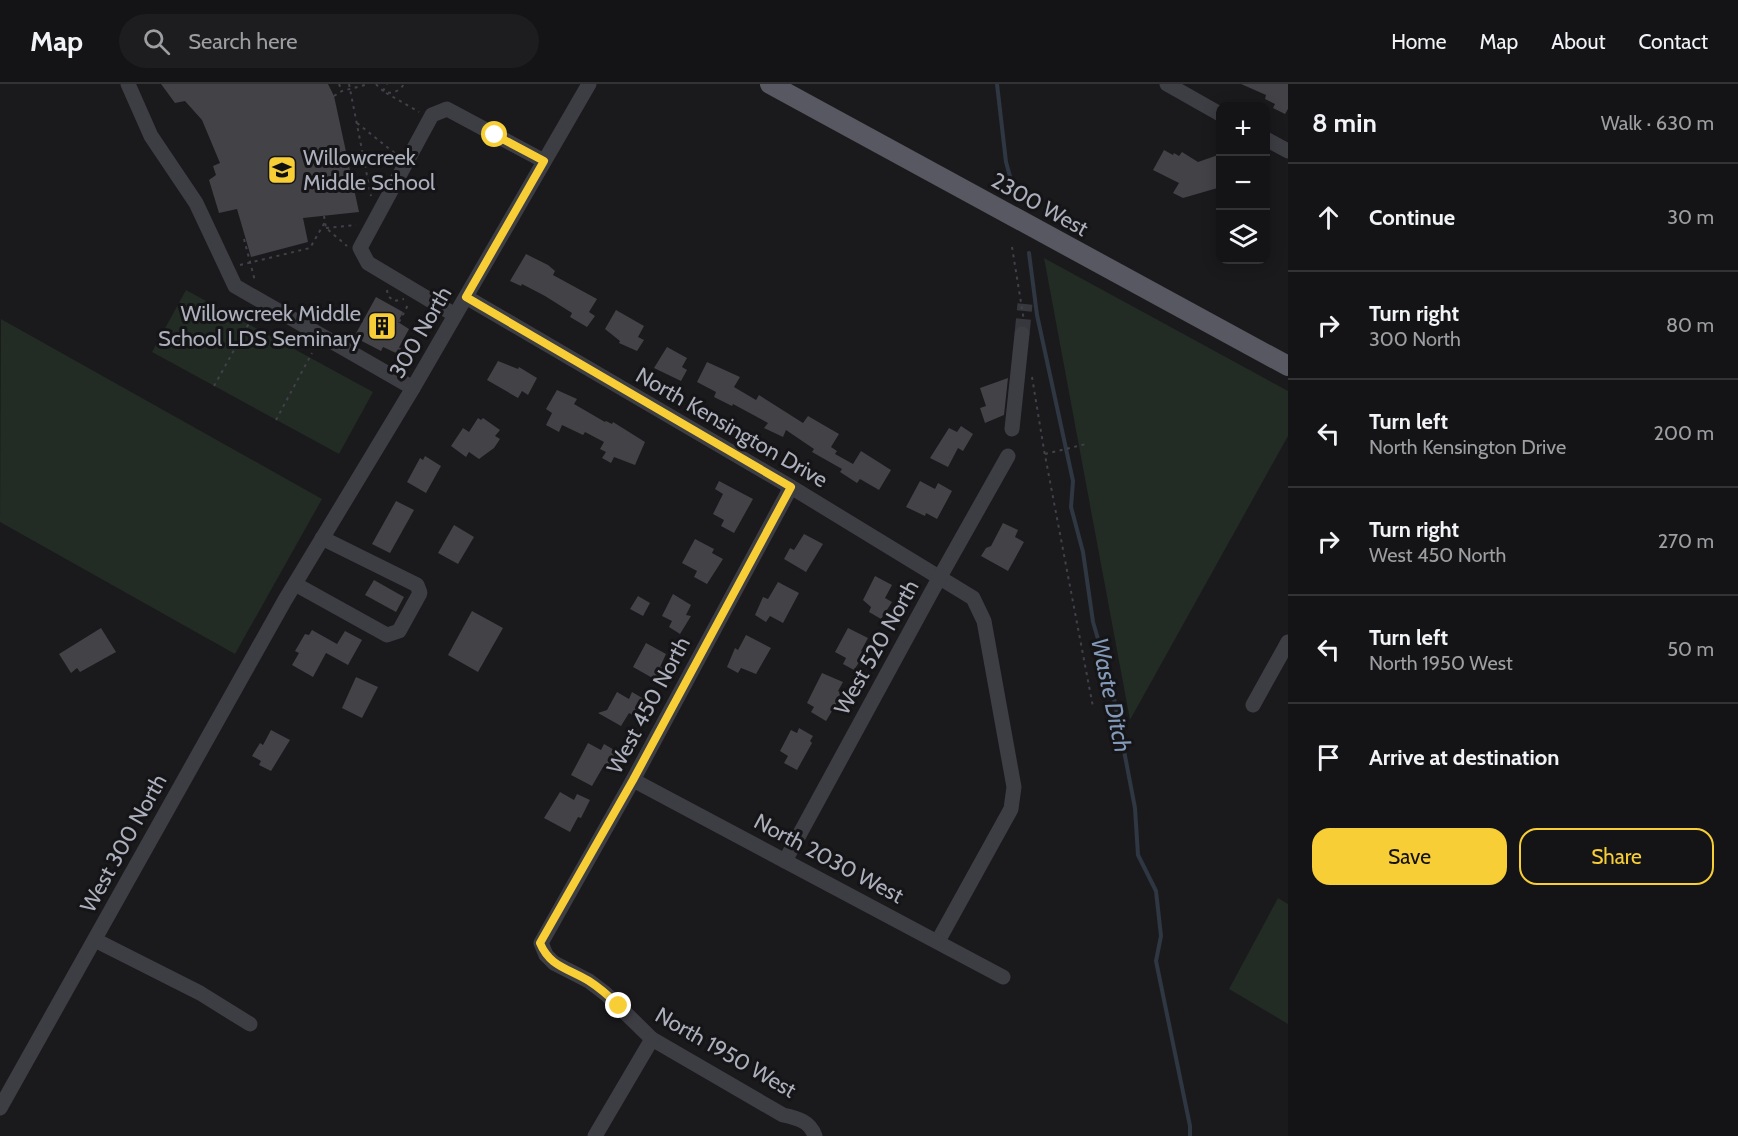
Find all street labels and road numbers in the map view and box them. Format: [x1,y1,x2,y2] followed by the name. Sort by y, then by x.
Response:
[986,167,1094,242] street label: 2300 West
[383,282,457,383] street label: 300 North
[631,362,832,493] street label: North Kensington Drive
[828,575,925,719] street label: West 520 North
[601,632,696,778] street label: West 450 North
[74,769,173,917] street label: West 300 North
[749,808,909,909] street label: North 2030 West
[651,1001,801,1104] street label: North 1950 West

